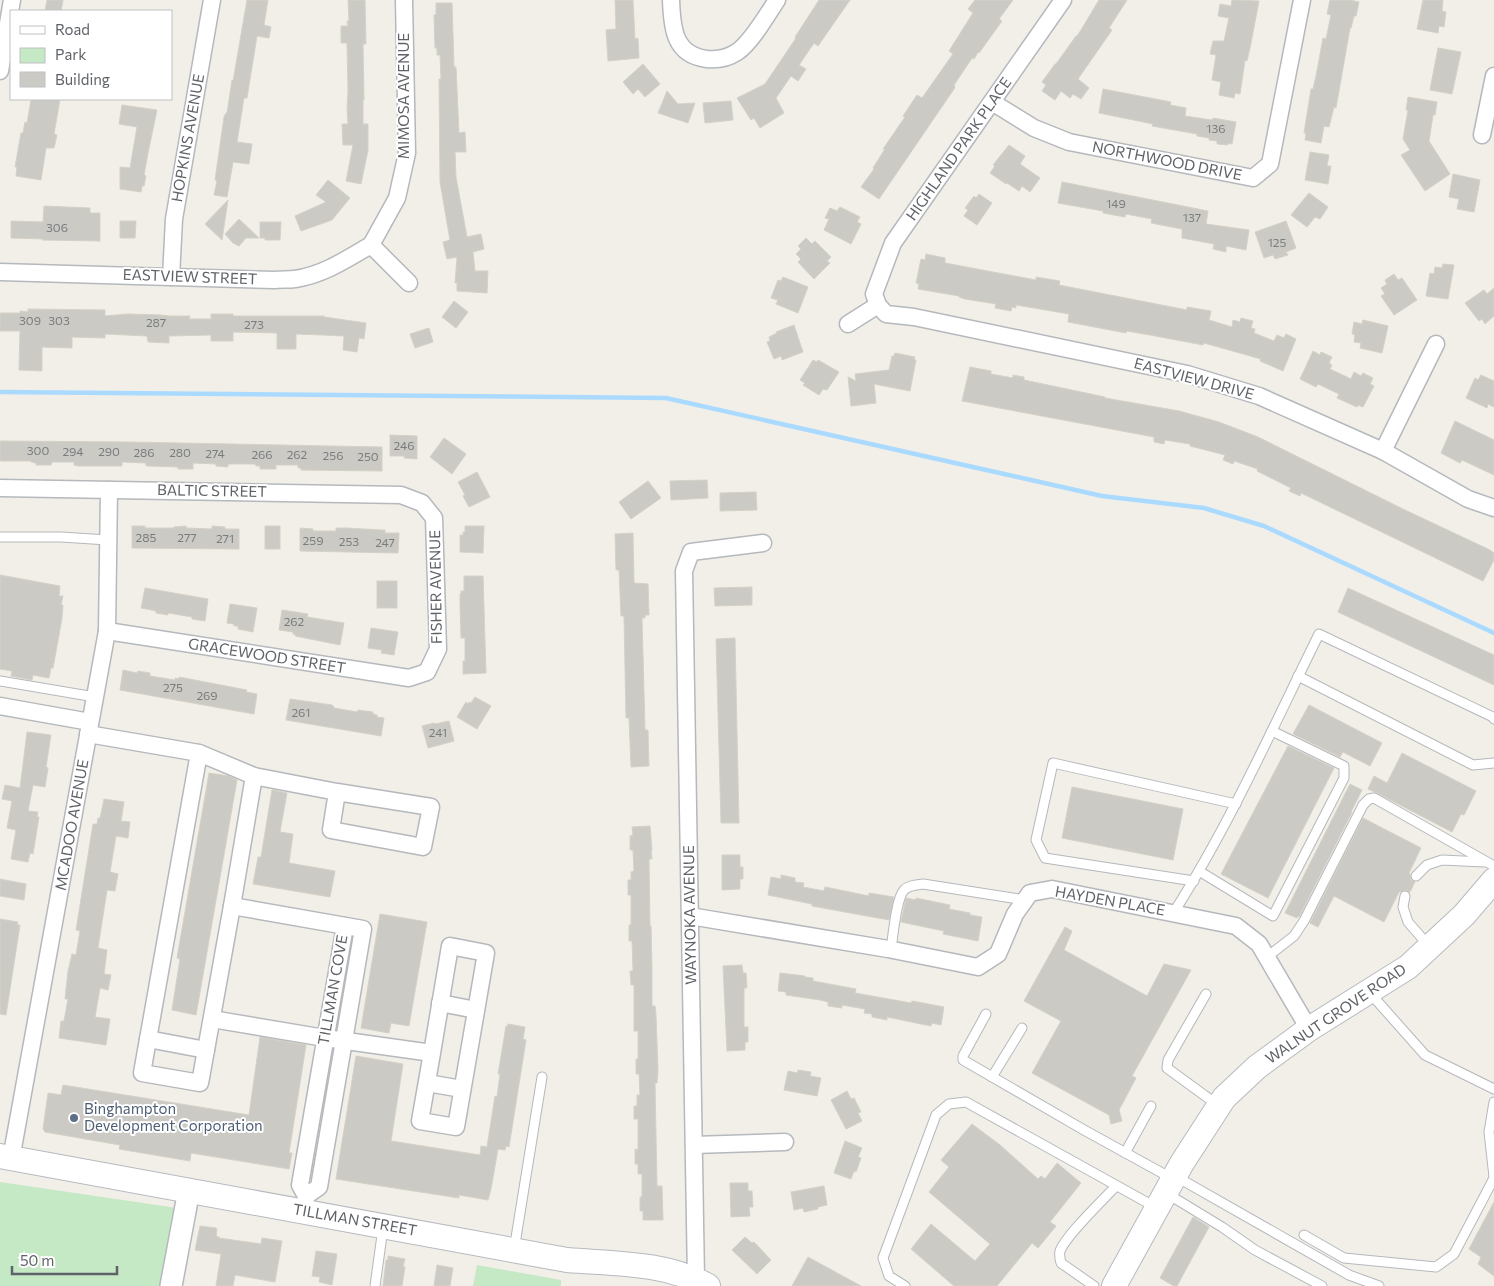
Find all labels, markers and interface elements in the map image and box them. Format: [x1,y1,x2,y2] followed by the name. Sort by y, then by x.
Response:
[10,10,172,100] legend
[55,20,90,38] text: Road
[394,33,412,159] street label: MIMOSA AVENUE
[55,45,86,63] text: Park
[55,70,110,88] text: Building
[167,72,207,203] street label: HOPKINS AVENUE
[902,73,1015,224] street label: HIGHLAND PARK PLACE
[1206,121,1226,135] house number: 136
[1091,137,1244,183] street label: NORTHWOOD DRIVE
[1106,196,1126,210] house number: 149
[1183,210,1201,224] house number: 137
[46,220,68,234] house number: 306
[1268,235,1286,249] house number: 125
[122,265,258,287] street label: EASTVIEW STREET
[19,313,41,327] house number: 309
[48,313,70,327] house number: 303
[146,315,166,329] house number: 287
[244,317,264,331] house number: 273
[1132,353,1256,403] street label: EASTVIEW DRIVE
[394,438,414,452] house number: 246
[27,443,49,457] house number: 300
[62,444,84,458] house number: 294
[98,444,120,458] house number: 290
[133,445,155,459] house number: 286
[169,445,191,459] house number: 280
[205,446,225,460] house number: 274
[251,447,273,461] house number: 266
[287,447,308,461] house number: 262
[323,448,343,462] house number: 256
[357,449,379,463] house number: 250
[157,480,267,500] street label: BALTIC STREET
[136,530,156,544] house number: 285
[177,530,197,544] house number: 277
[425,530,445,644] street label: FISHER AVENUE
[216,531,234,545] house number: 271
[303,533,323,547] house number: 259
[339,534,359,548] house number: 253
[375,535,395,549] house number: 247
[284,614,305,628] house number: 262
[187,634,348,676] street label: GRACEWOOD STREET
[163,680,183,694] house number: 275
[196,688,218,702] house number: 269
[291,705,311,719] house number: 261
[429,725,447,739] house number: 241
[51,758,91,892] street label: MCADOO AVENUE
[679,845,699,985] street label: WAYNOKA AVENUE
[1054,881,1167,919] street label: HAYDEN PLACE
[313,933,351,1046] street label: TILLMAN COVE
[1262,959,1409,1067] street label: WALNUT GROVE ROAD
[84,1099,263,1134] place label: Binghampton Development Corporation
[68,1112,80,1124] marker: Binghampton Development Corporation
[292,1199,419,1239] street label: TILLMAN STREET
[12,1244,118,1276] scale bar
[20,1251,54,1269] text: 50 m

